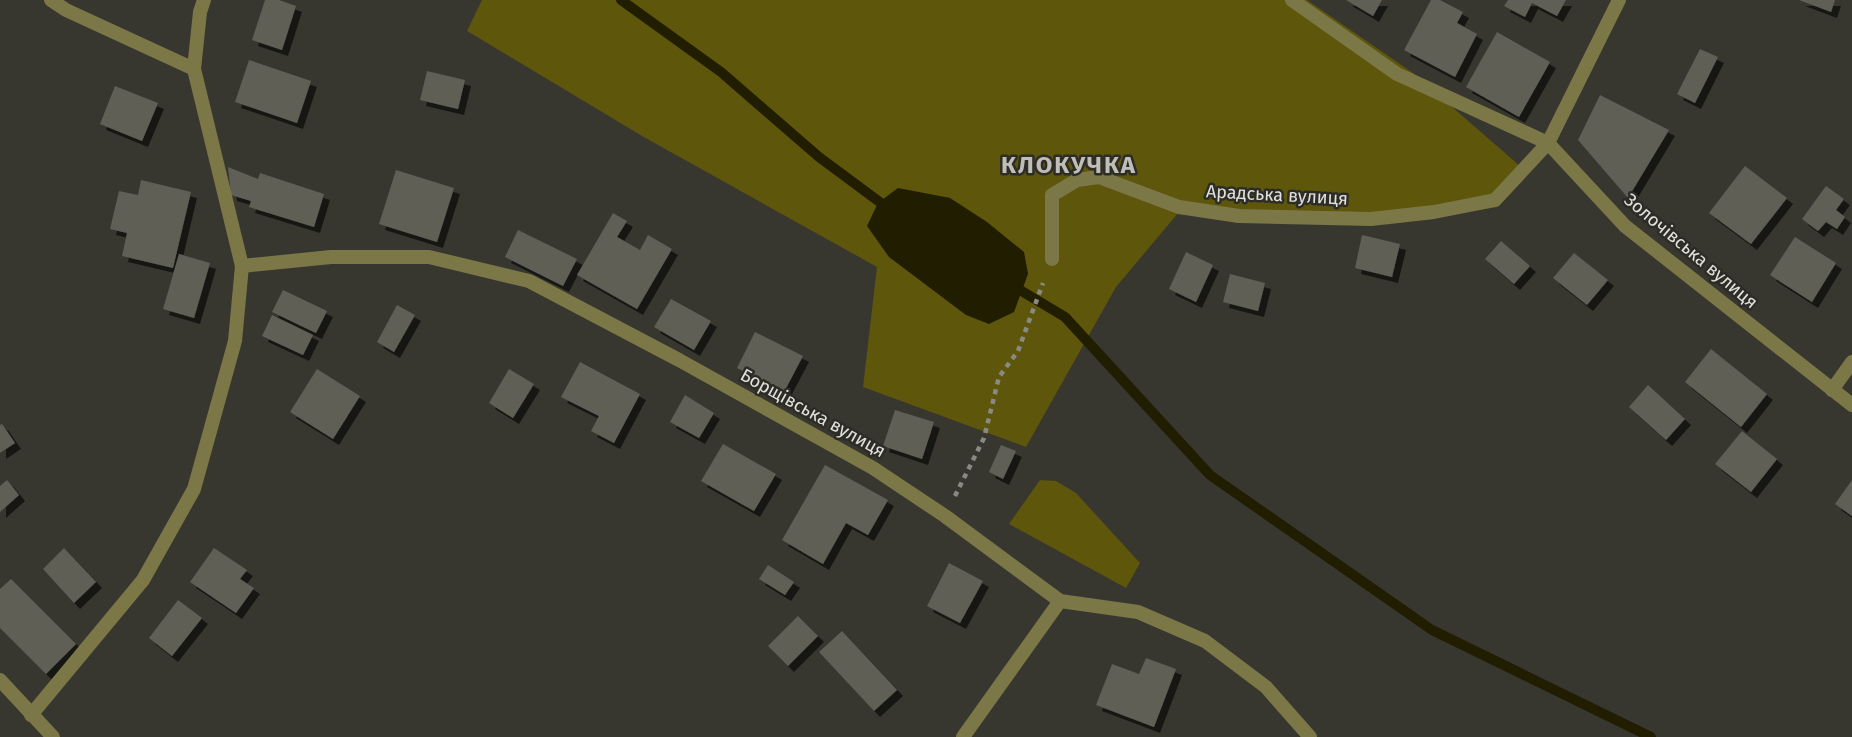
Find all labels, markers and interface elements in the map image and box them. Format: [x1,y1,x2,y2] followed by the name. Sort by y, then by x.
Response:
[1001,151,1137,179] district label: КЛОКУЧКА
[1205,180,1349,210] street label: Арадська вулиця
[1620,189,1762,313] street label: Золочівська вулиця
[736,364,890,462] street label: Борщівська вулиця

